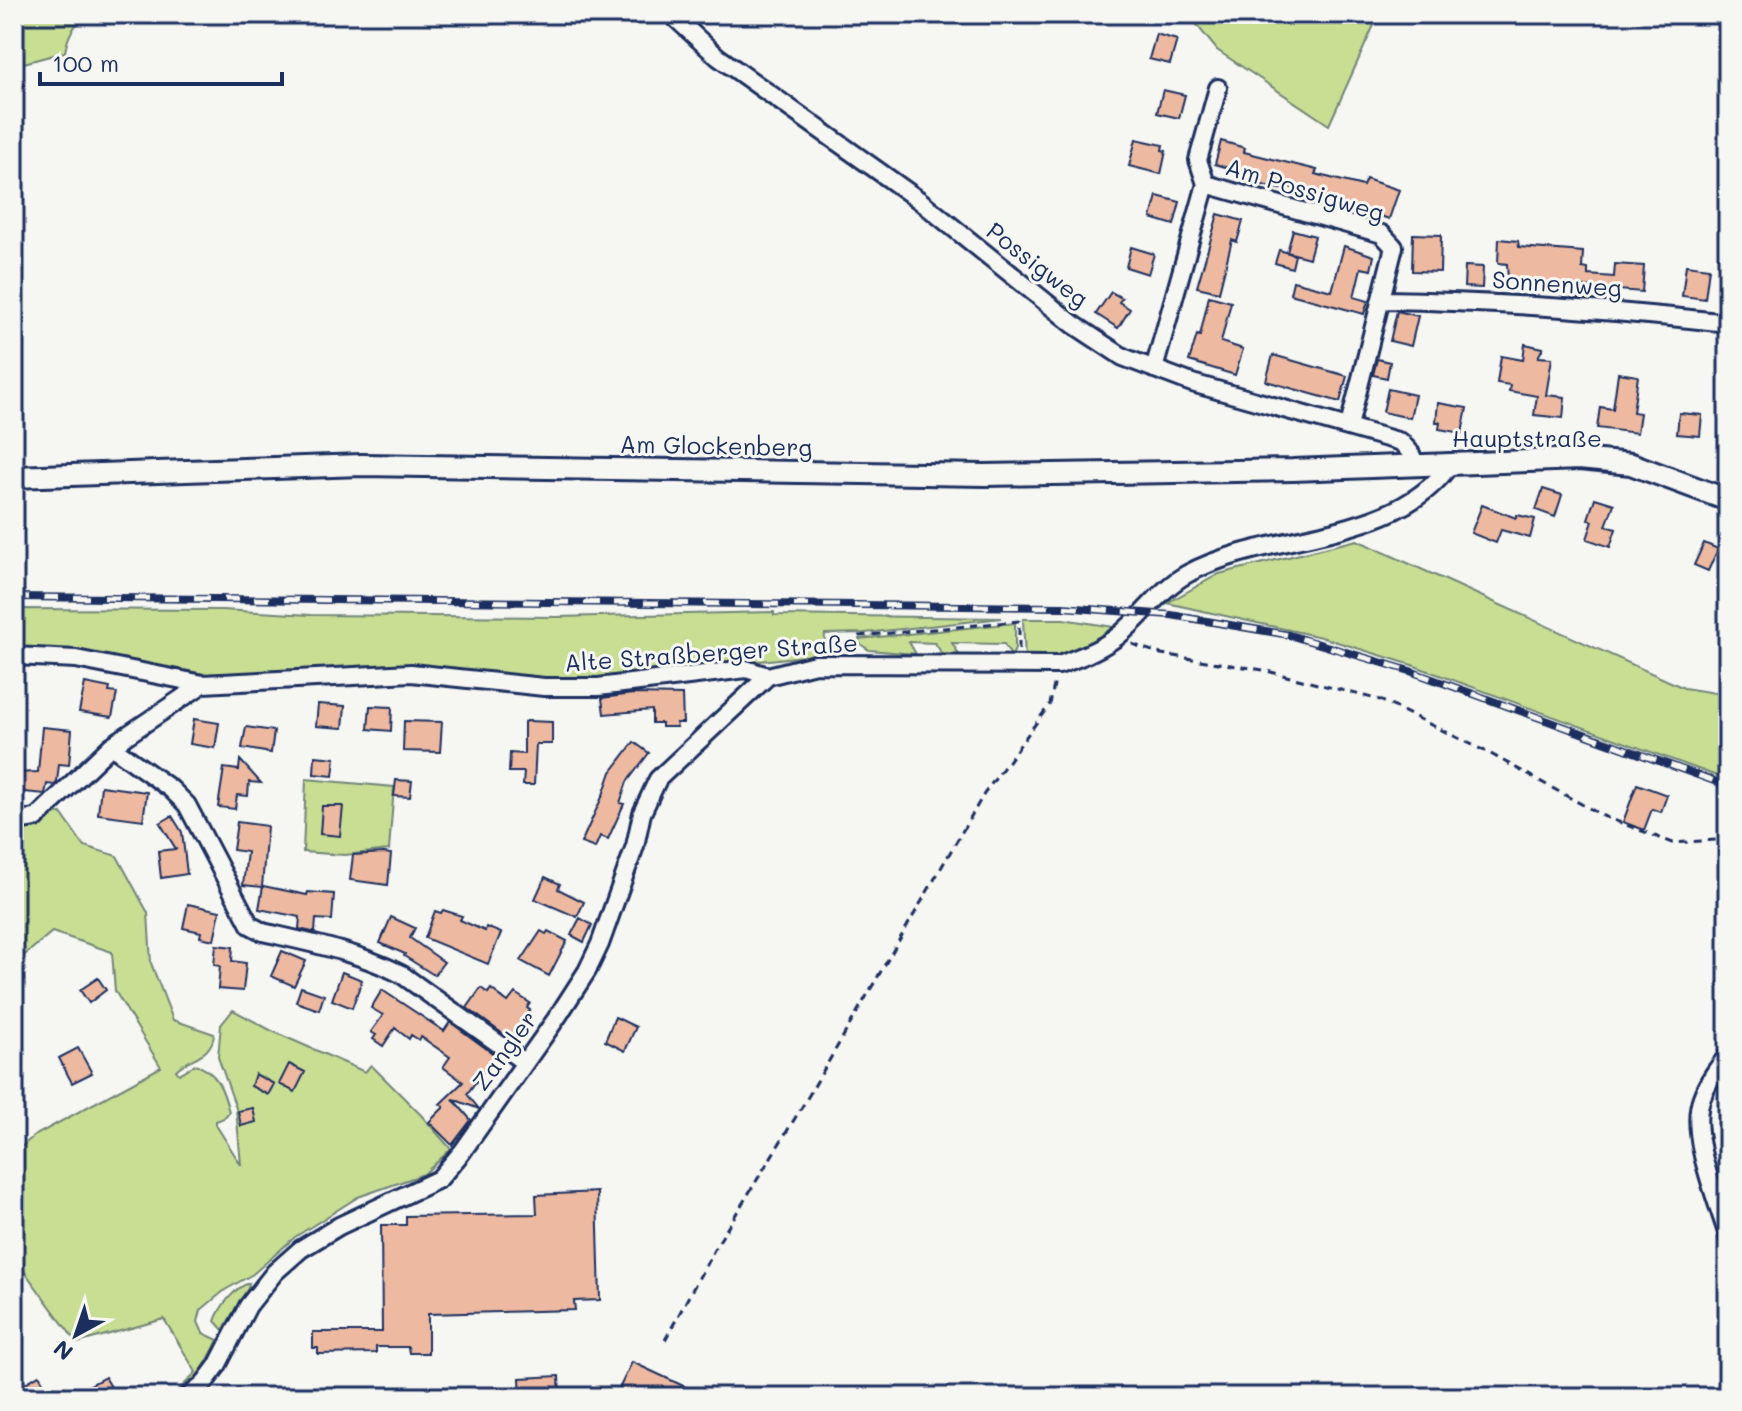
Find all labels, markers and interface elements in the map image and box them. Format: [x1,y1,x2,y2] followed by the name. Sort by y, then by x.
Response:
[40,36,282,86] scale bar
[52,47,119,78] text: 100 m
[1222,150,1388,228] street label: Am Possigweg
[981,215,1095,313] street label: Possigweg
[1491,263,1623,303] street label: Sonnenweg
[1452,422,1602,453] street label: Hauptstraße
[619,428,813,462] street label: Am Glockenberg
[563,626,859,678] street label: Alte Straßberger Straße
[465,1004,543,1096] street label: Zangler
[36,1295,116,1375] north arrow
[47,1334,79,1367] text: N

